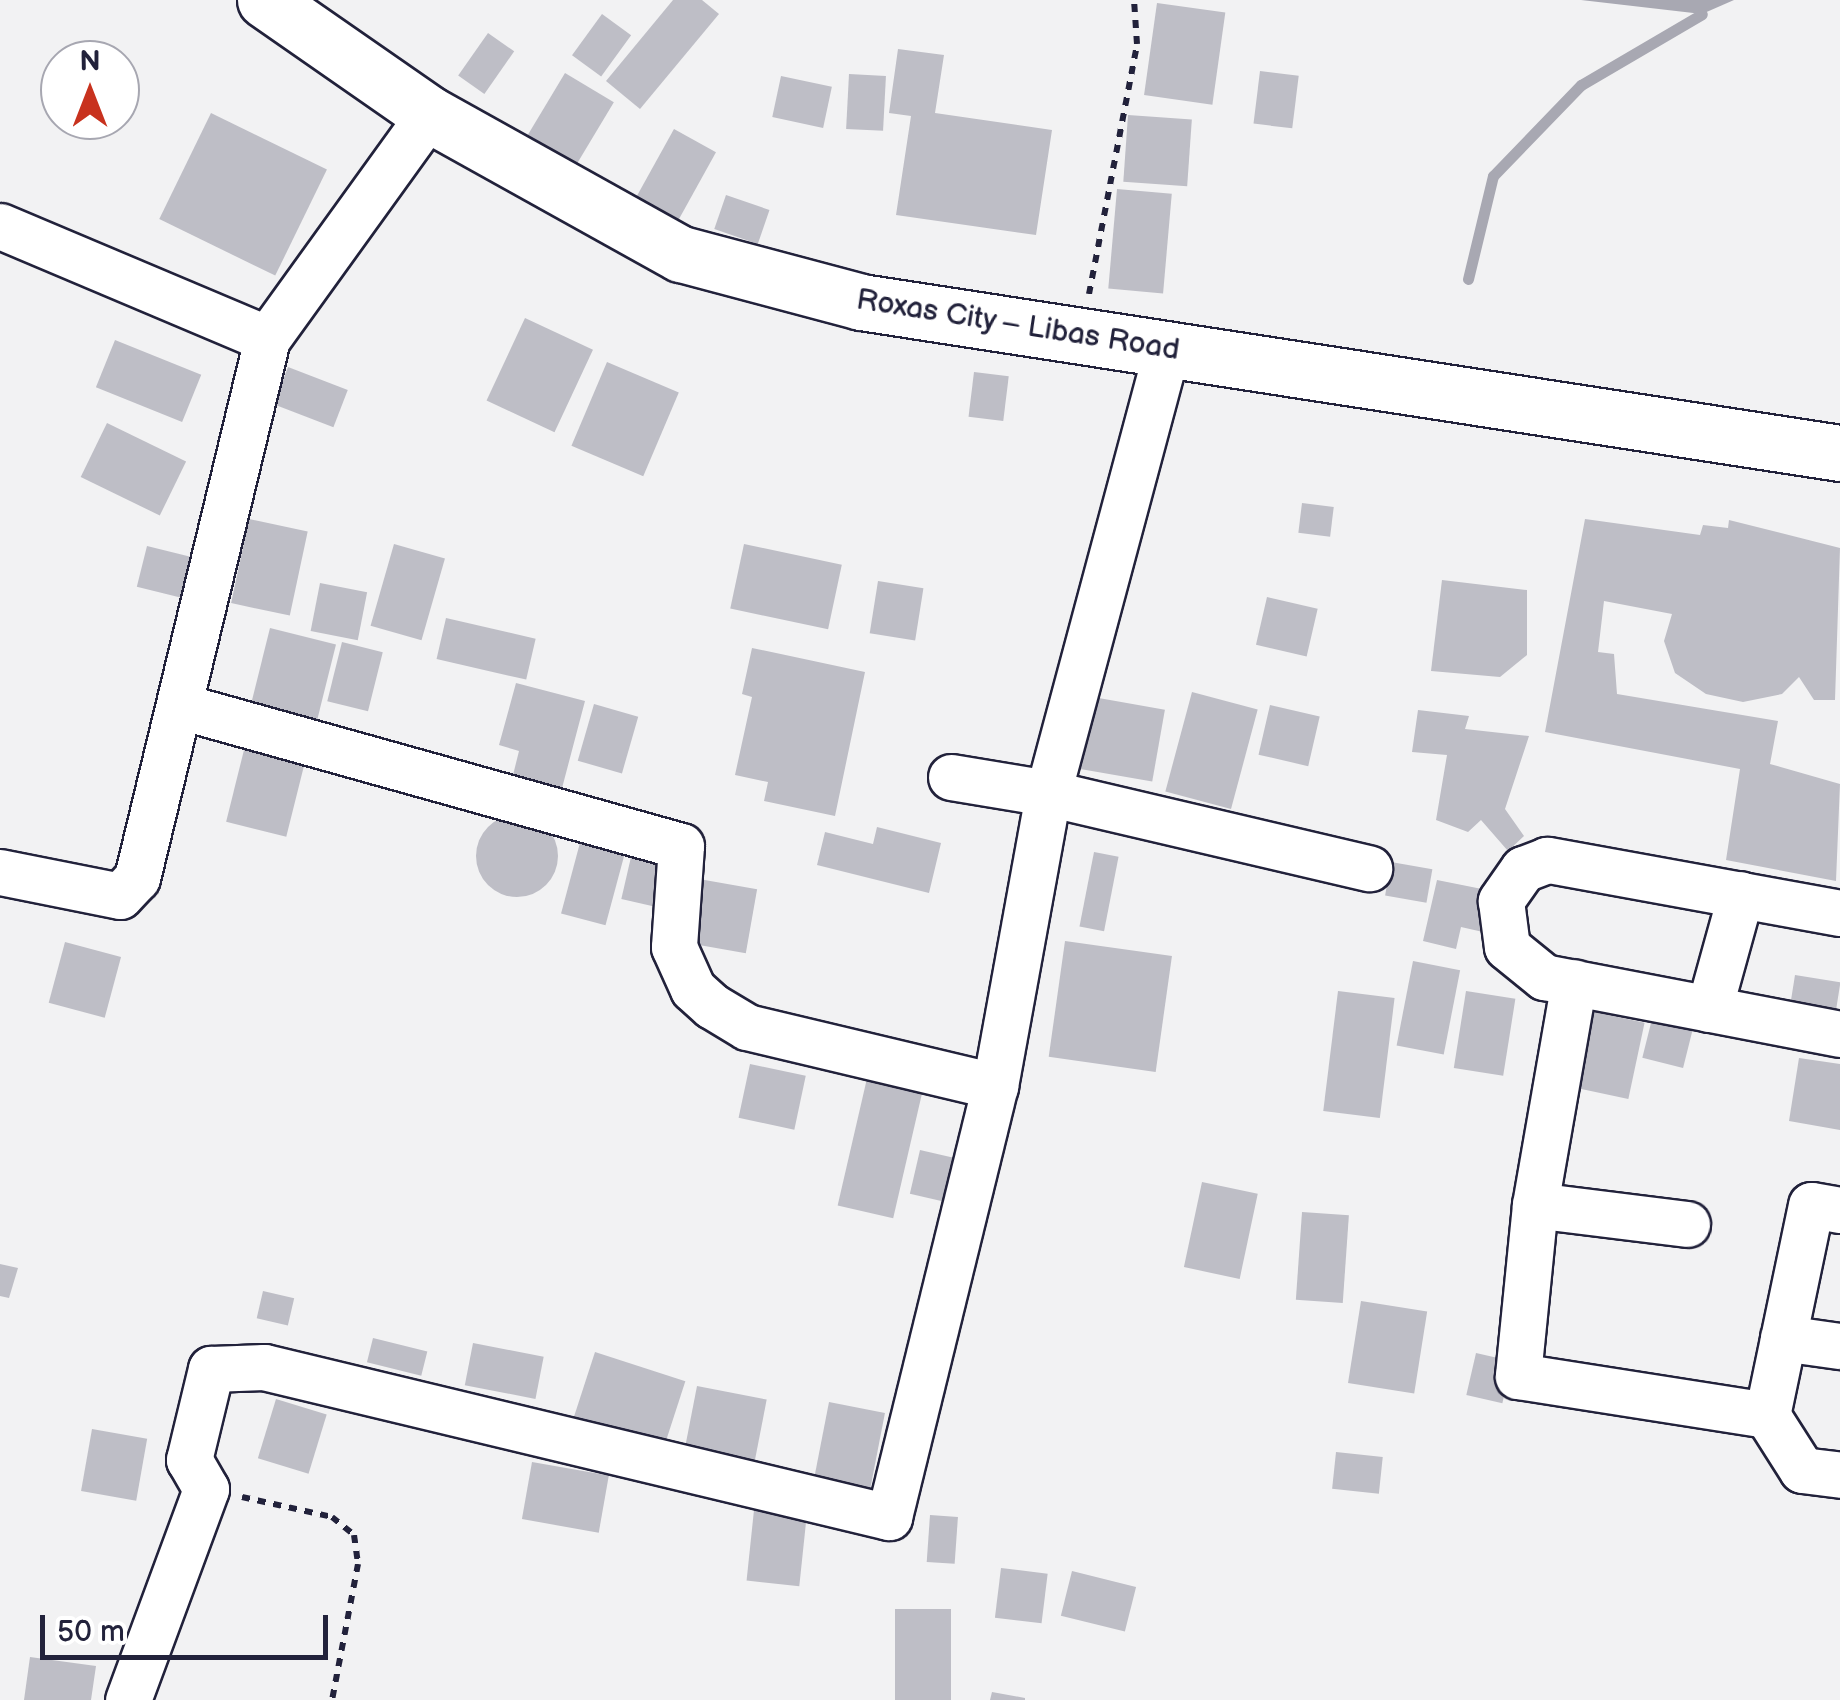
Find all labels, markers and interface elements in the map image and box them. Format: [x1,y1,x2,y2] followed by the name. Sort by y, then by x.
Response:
[40,40,140,140] north arrow
[79,45,101,78] text: N
[852,281,1184,369] street label: Roxas City – Libas Road
[45,1595,332,1657] scale bar
[57,1614,125,1650] text: 50 m

